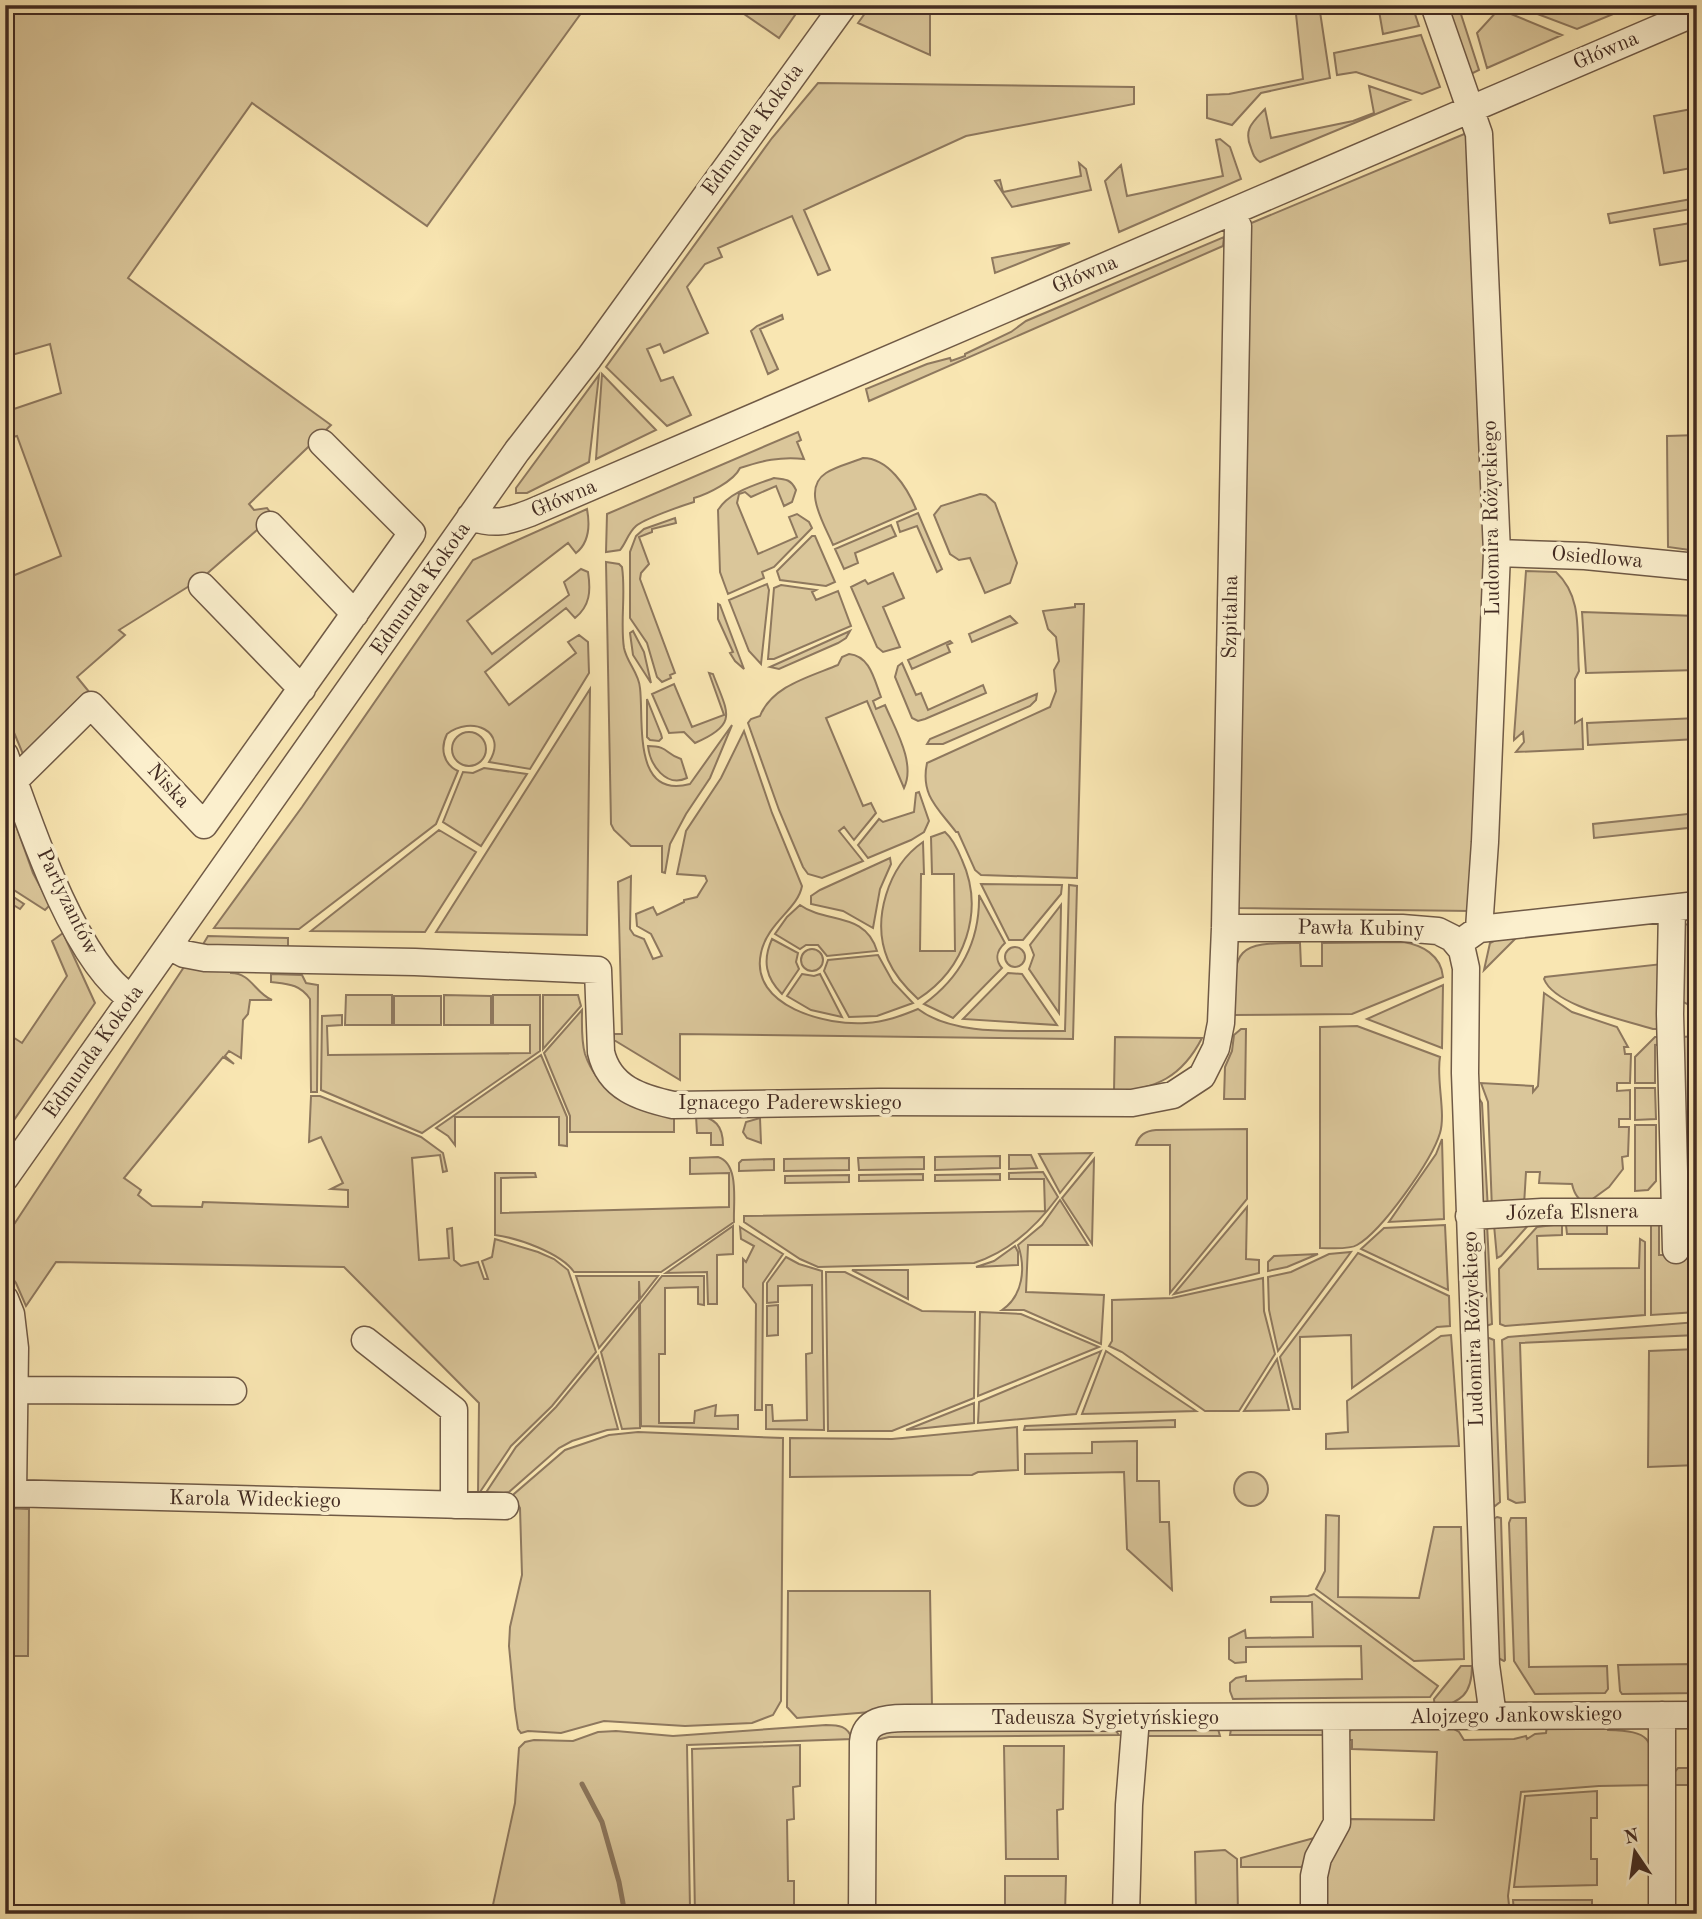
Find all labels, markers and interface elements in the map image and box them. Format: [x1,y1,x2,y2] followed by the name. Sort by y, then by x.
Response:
[1570,28,1642,74] street label: Główna
[698,60,808,200] street label: Edmunda Kokota
[1049,252,1121,298] street label: Główna
[1480,420,1504,616] street label: Ludomira Różyckiego
[528,476,600,522] street label: Główna
[367,519,475,659] street label: Edmunda Kokota
[1550,544,1644,572] street label: Osiedlowa
[1220,575,1242,659] street label: Szpitalna
[143,760,193,812] street label: Niska
[32,845,102,959] street label: Partyzantów
[1297,917,1425,941] street label: Pawła Kubiny
[40,982,148,1122] street label: Edmunda Kokota
[678,1093,902,1114] street label: Ignacego Paderewskiego
[1505,1201,1639,1225] street label: Józefa Elsnera
[1460,1231,1488,1427] street label: Ludomira Różyckiego
[169,1488,341,1512] street label: Karola Wideckiego
[1409,1704,1623,1728] street label: Alojzego Jankowskiego
[991,1708,1219,1729] street label: Tadeusza Sygietyńskiego
[1600,1818,1670,1888] north arrow
[1623,1827,1641,1849] text: N

